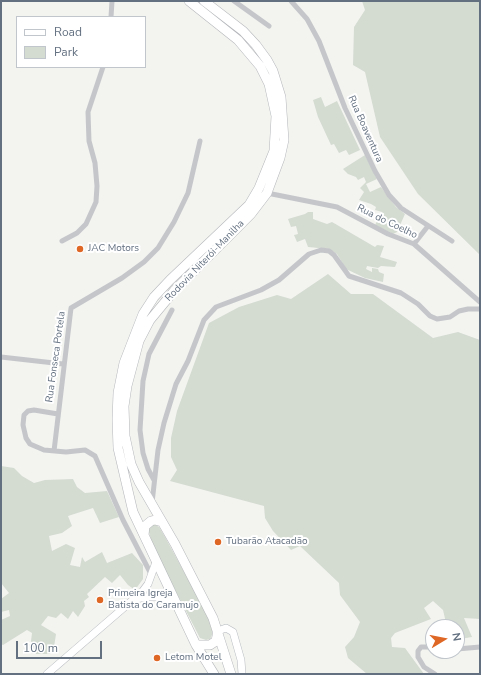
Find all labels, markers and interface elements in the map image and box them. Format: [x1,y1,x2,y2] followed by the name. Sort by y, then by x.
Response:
[16,16,146,68] legend
[54,24,82,40] text: Road
[54,44,78,60] text: Park
[345,94,385,164] street label: Rua Boaventura
[355,202,419,242] street label: Rua do Coelho
[163,218,247,304] street label: Rodovia Niterói-Manilha
[88,243,139,255] place label: JAC Motors
[75,244,85,254] marker: JAC Motors
[44,311,68,403] street label: Rua Fonseca Portela
[226,536,308,548] place label: Tubarão Atacadão
[213,537,223,547] marker: Tubarão Atacadão
[108,588,199,612] place label: Primeira Igreja Batista do Caramujo
[95,595,105,605] marker: Primeira Igreja Batista do Caramujo
[425,619,465,659] north arrow
[448,632,464,642] text: N
[18,633,104,659] scale bar
[23,640,58,656] text: 100 m
[165,652,222,664] place label: Letom Motel
[152,653,162,663] marker: Letom Motel

